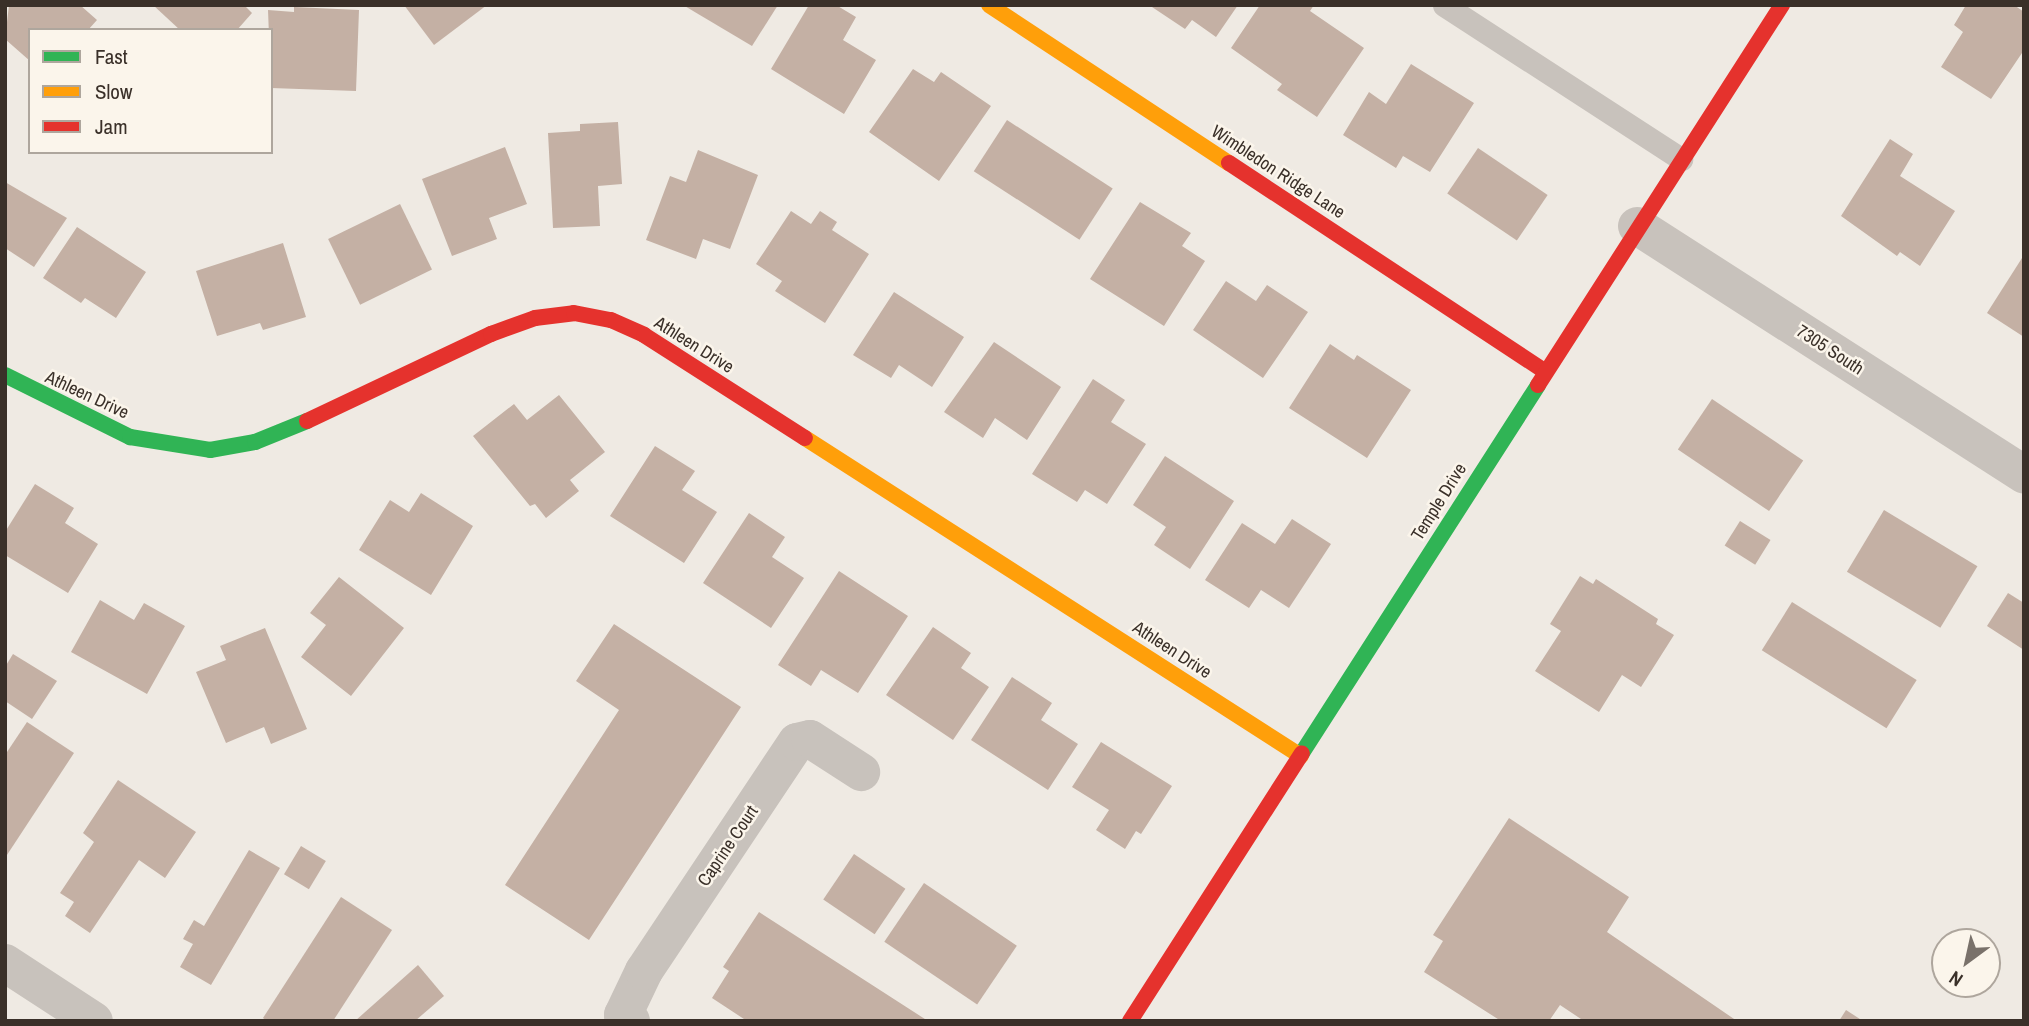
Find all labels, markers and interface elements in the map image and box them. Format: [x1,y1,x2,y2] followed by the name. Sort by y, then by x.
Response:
[28,28,273,154] legend
[95,42,128,71] text: Fast
[95,77,132,106] text: Slow
[95,112,128,141] text: Jam
[1207,121,1349,223] street label: Wimbledon Ridge Lane
[650,312,738,378] street label: Athleen Drive
[1792,320,1868,380] street label: 7305 South
[42,366,132,424] street label: Athleen Drive
[1407,459,1471,545] street label: Temple Drive
[1129,617,1215,683] street label: Athleen Drive
[693,802,763,890] street label: Caprine Court
[1931,928,2001,998] north arrow
[1944,965,1967,993] text: N

